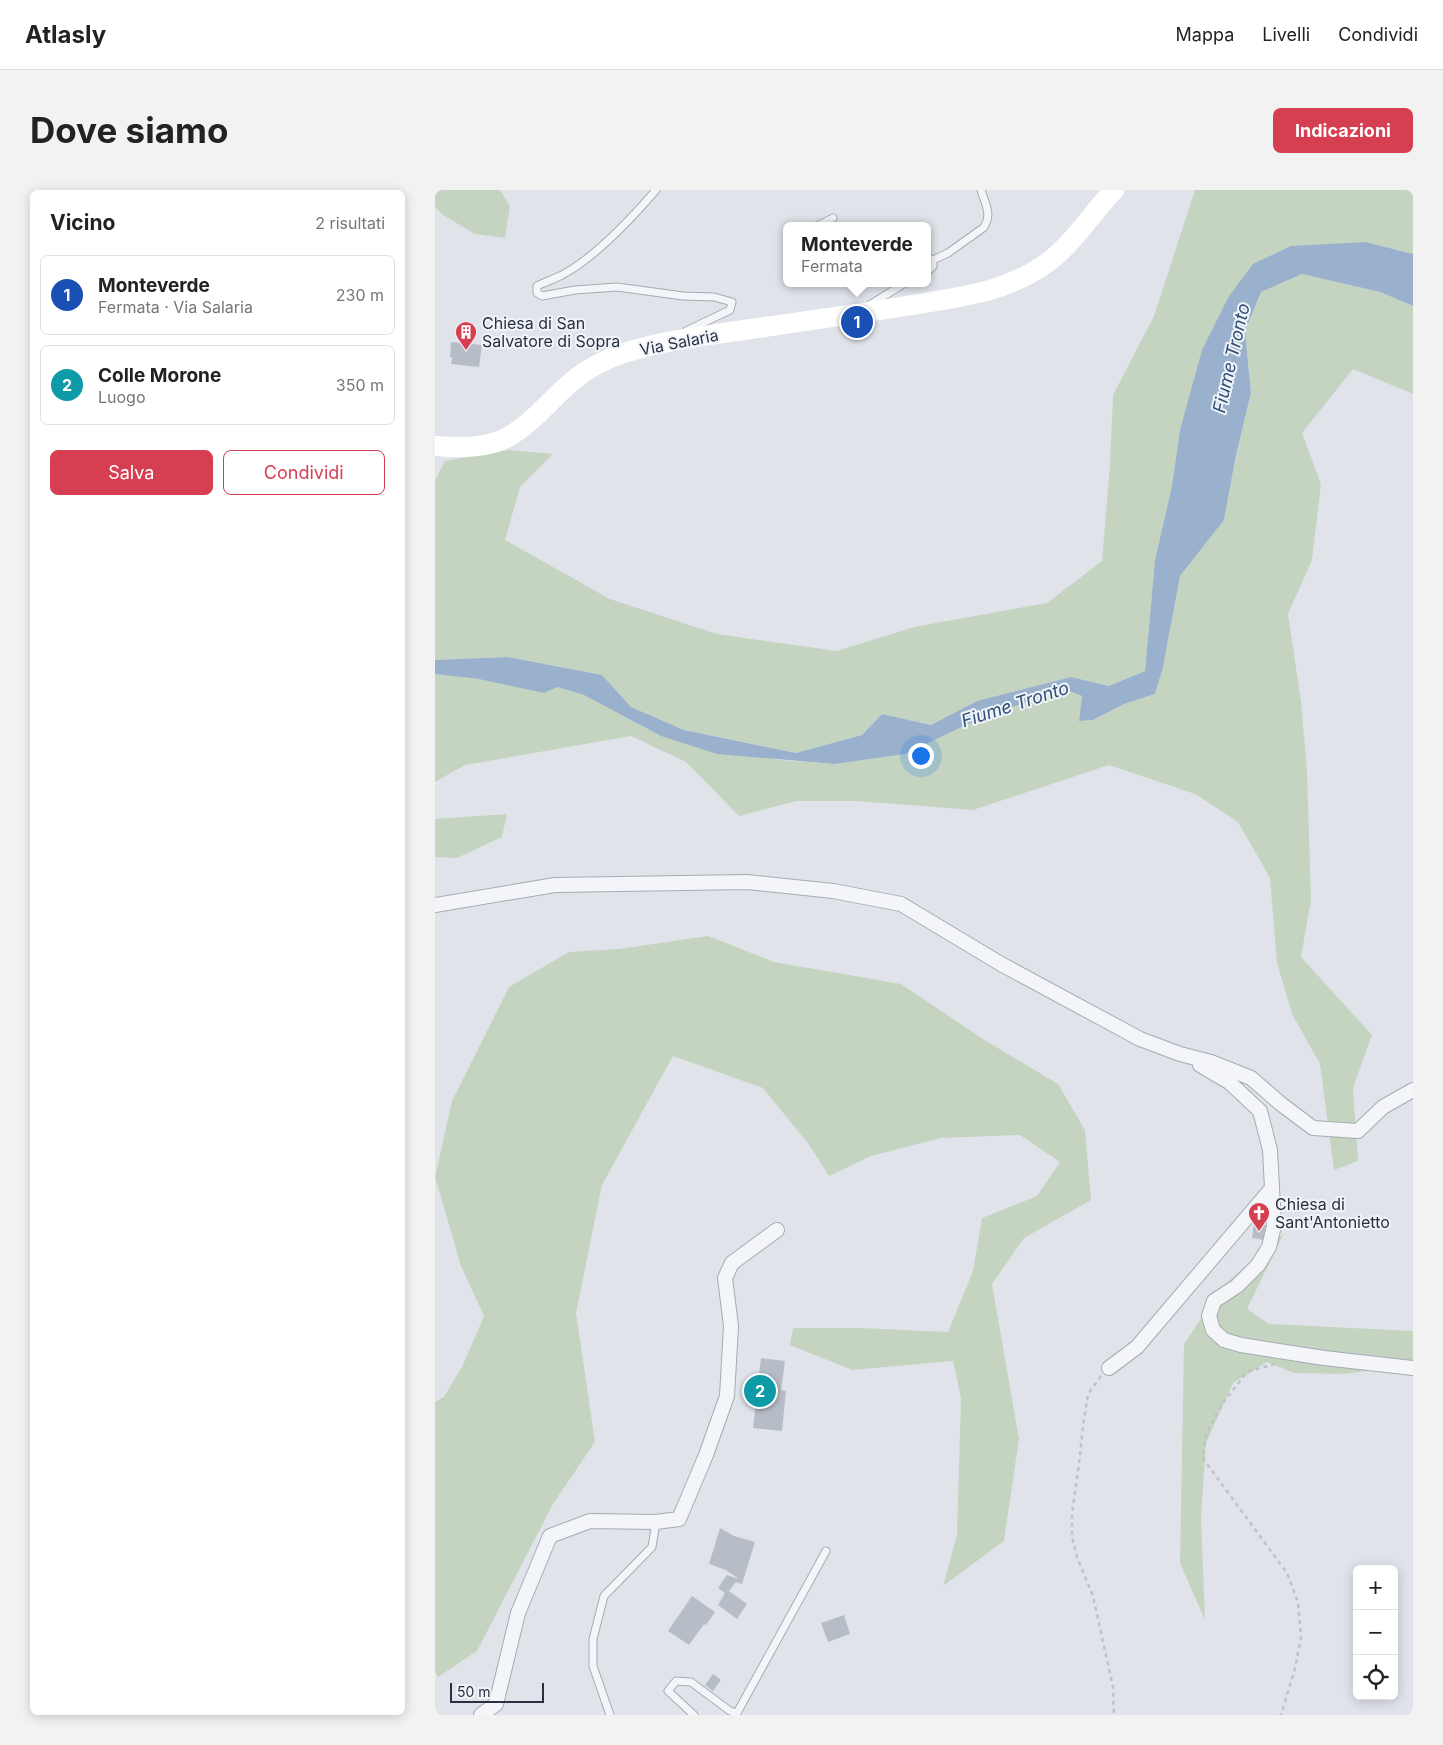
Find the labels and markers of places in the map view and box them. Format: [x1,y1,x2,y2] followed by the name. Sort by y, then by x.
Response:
[841,303,873,341] pin: 1
[482,313,620,351] place label: Chiesa di San Salvatore di Sopra
[454,320,478,351] building icon: Chiesa di San Salvatore di Sopra
[1275,1194,1390,1232] place label: Chiesa di Sant'Antonietto
[1247,1201,1271,1232] church icon: Chiesa di Sant'Antonietto
[744,1372,776,1410] pin: 2

